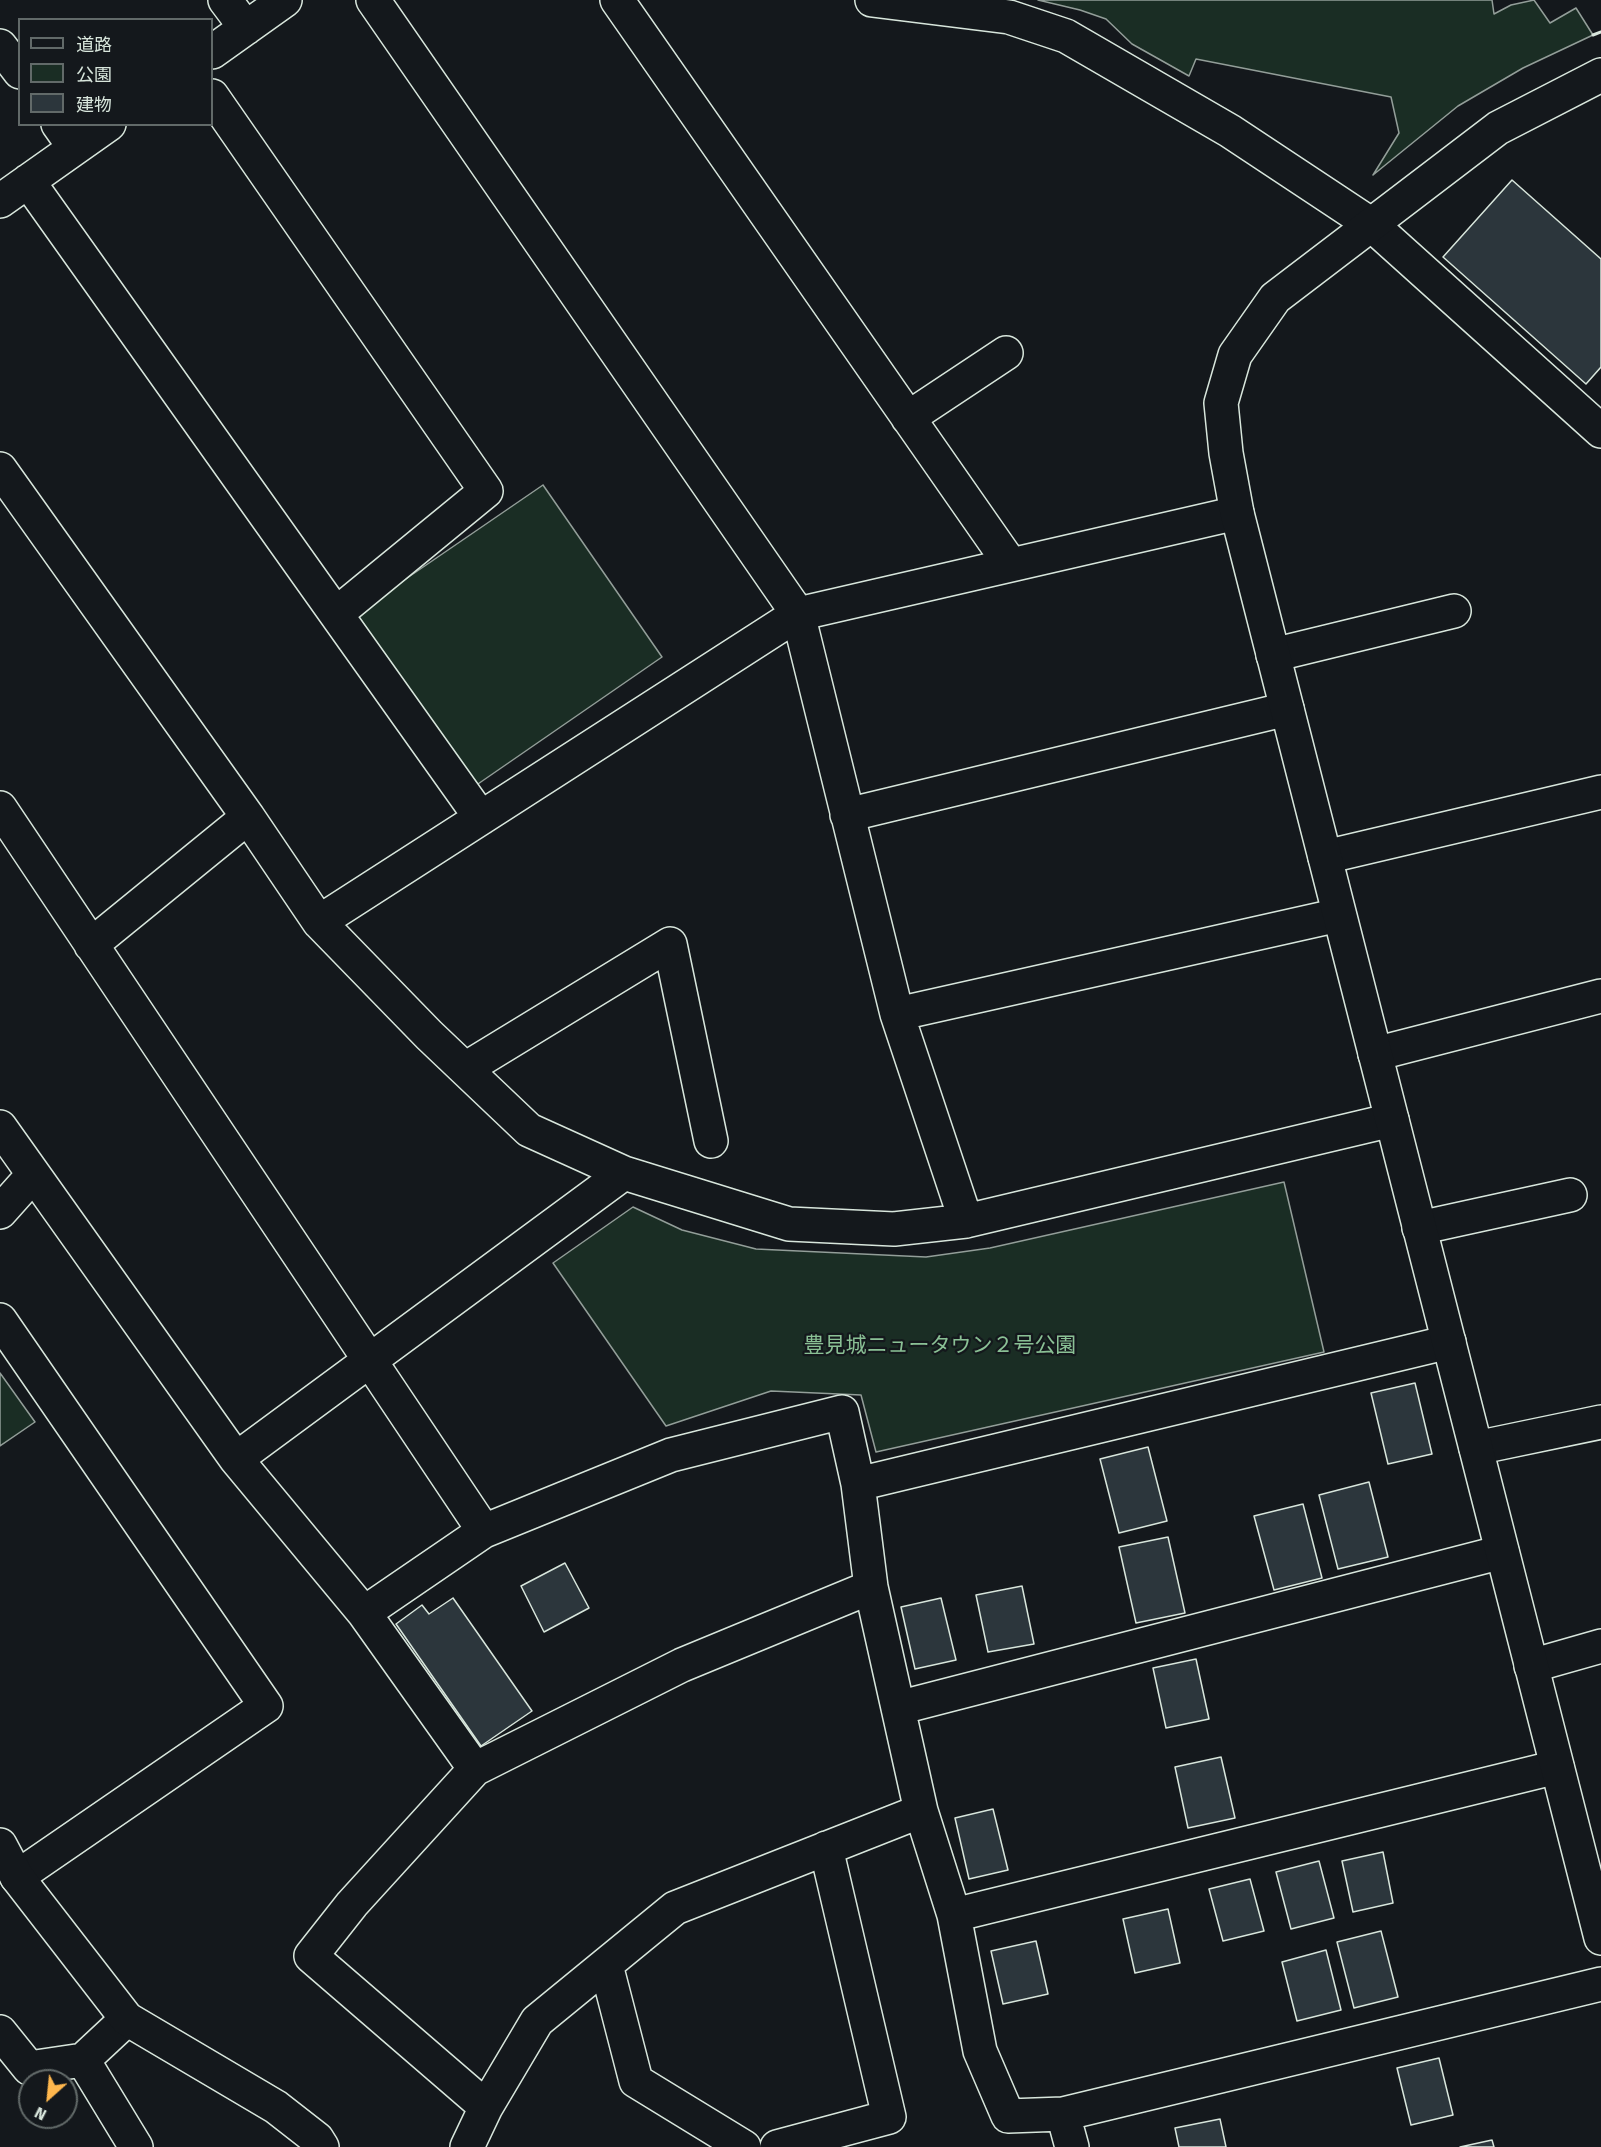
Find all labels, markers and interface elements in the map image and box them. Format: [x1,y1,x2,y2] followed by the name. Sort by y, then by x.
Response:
[18,18,213,126] legend
[76,34,112,56] text: 道路
[76,64,112,86] text: 公園
[76,94,112,116] text: 建物
[804,1333,1076,1359] park label: 豊見城ニュータウン２号公園
[18,2069,78,2129] north arrow
[31,2103,50,2125] text: N

